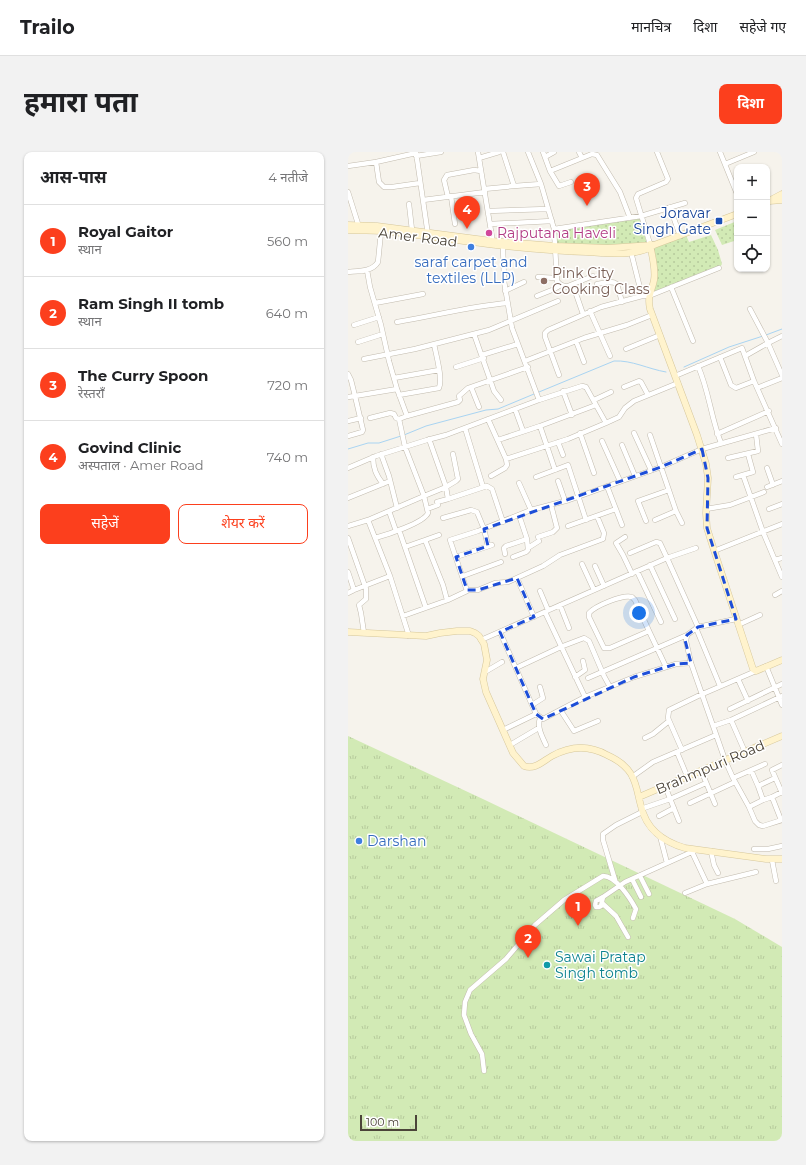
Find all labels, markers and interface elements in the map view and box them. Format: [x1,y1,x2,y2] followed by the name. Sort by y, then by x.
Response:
[20,16,75,39] text: Trailo
[631,18,671,36] text: मानचित्र
[693,18,717,36] text: दिशा
[739,18,786,36] text: सहेजे गए
[719,84,782,124] button: दिशा
[24,85,138,119] text: हमारा पता
[734,164,770,272] map controls
[734,164,770,200] button: +
[40,167,107,187] text: आस-पास
[268,169,308,185] text: 4 नतीजे
[574,173,600,206] pin: 3
[454,196,480,229] pin: 4
[734,200,770,236] button: −
[633,204,711,238] place label: Joravar Singh Gate
[714,216,724,226] marker: Joravar Singh Gate
[78,222,173,241] text: Royal Gaitor
[378,223,458,251] street label: Amer Road
[497,224,616,242] place label: Rajputana Haveli
[484,228,494,238] marker: Rajputana Haveli
[50,233,56,249] text: 1
[267,233,308,249] text: 560 m
[734,236,770,272] button: locate
[78,241,102,257] text: स्थान
[466,242,476,252] marker: saraf carpet and textiles (LLP)
[415,253,527,287] place label: saraf carpet and textiles (LLP)
[552,264,650,298] place label: Pink City Cooking Class
[539,276,549,286] marker: Pink City Cooking Class
[78,294,224,313] text: Ram Singh II tomb
[49,305,57,321] text: 2
[266,305,308,321] text: 640 m
[78,313,102,329] text: स्थान
[78,366,208,385] text: The Curry Spoon
[49,377,57,393] text: 3
[267,377,308,393] text: 720 m
[78,385,104,401] text: रेस्तराँ
[78,438,181,457] text: Govind Clinic
[49,449,57,465] text: 4
[267,449,308,465] text: 740 m
[78,457,204,473] text: अस्पताल · Amer Road
[40,504,170,544] button: सहेजें
[178,504,308,544] button: शेयर करें
[629,603,649,623] your location
[653,736,767,798] street label: Brahmpuri Road
[367,832,426,850] place label: Darshan
[354,836,364,846] marker: Darshan
[565,893,591,926] pin: 1
[515,925,541,958] pin: 2
[555,948,646,982] place label: Sawai Pratap Singh tomb
[542,960,552,970] marker: Sawai Pratap Singh tomb
[360,1113,417,1132] scale bar
[366,1115,399,1129] text: 100 m

